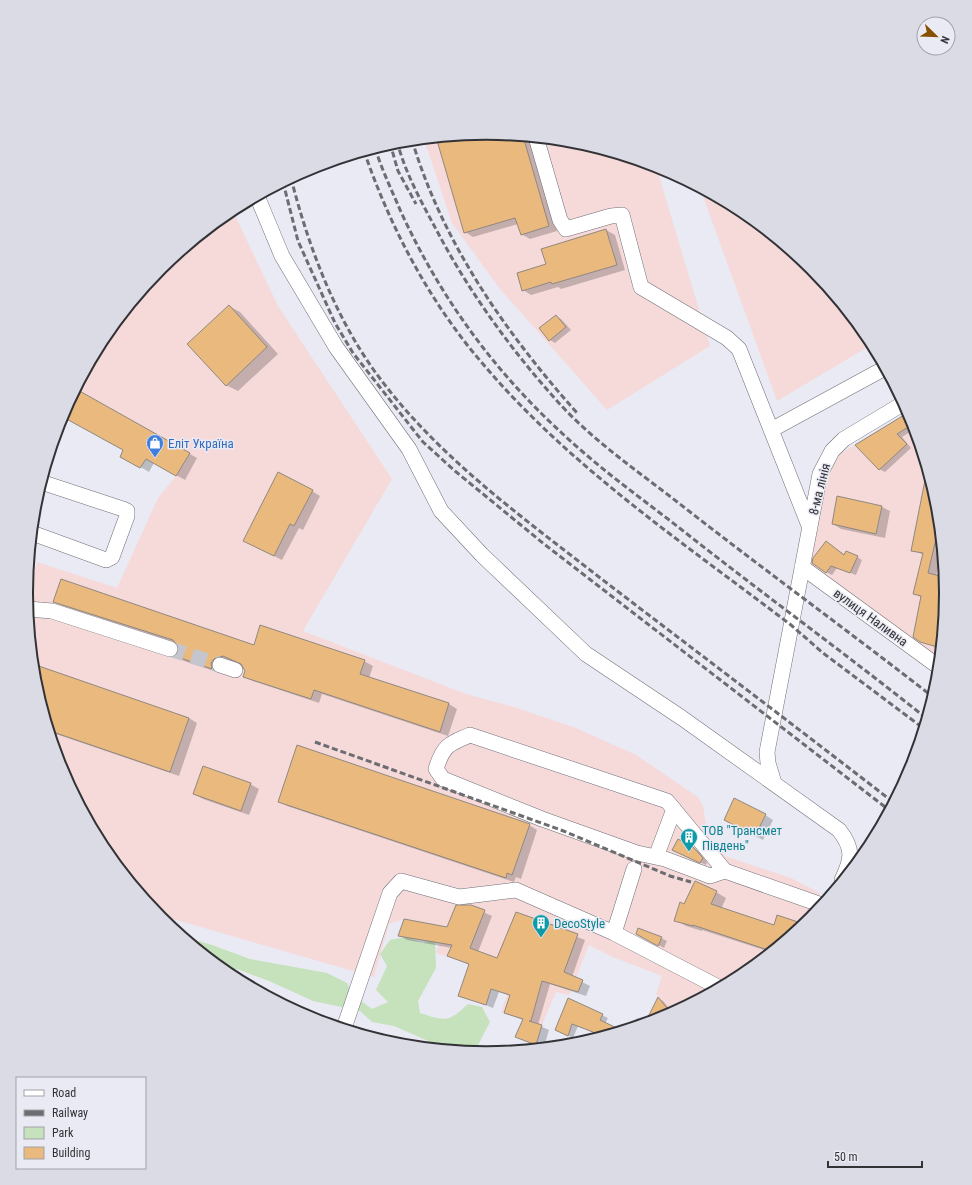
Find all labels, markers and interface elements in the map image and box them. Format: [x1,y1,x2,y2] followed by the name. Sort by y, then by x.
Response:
[916,16,956,56] north arrow
[937,34,952,46] text: N
[145,433,165,458] shop icon: Еліт Україна
[168,436,234,451] place label: Еліт Україна
[806,462,833,517] street label: 8-ма лінія
[831,585,911,649] street label: вулиця Наливна
[702,823,782,853] place label: ТОВ "Трансмет Південь"
[679,827,699,852] building icon: ТОВ "Трансмет Південь"
[531,913,551,938] building icon: DecoStyle
[554,916,605,931] place label: DecoStyle
[16,1077,146,1169] legend
[52,1086,76,1100] text: Road
[52,1106,88,1120] text: Railway
[52,1126,74,1140] text: Park
[828,1143,922,1169] scale bar
[52,1146,90,1160] text: Building
[834,1150,858,1164] text: 50 m

